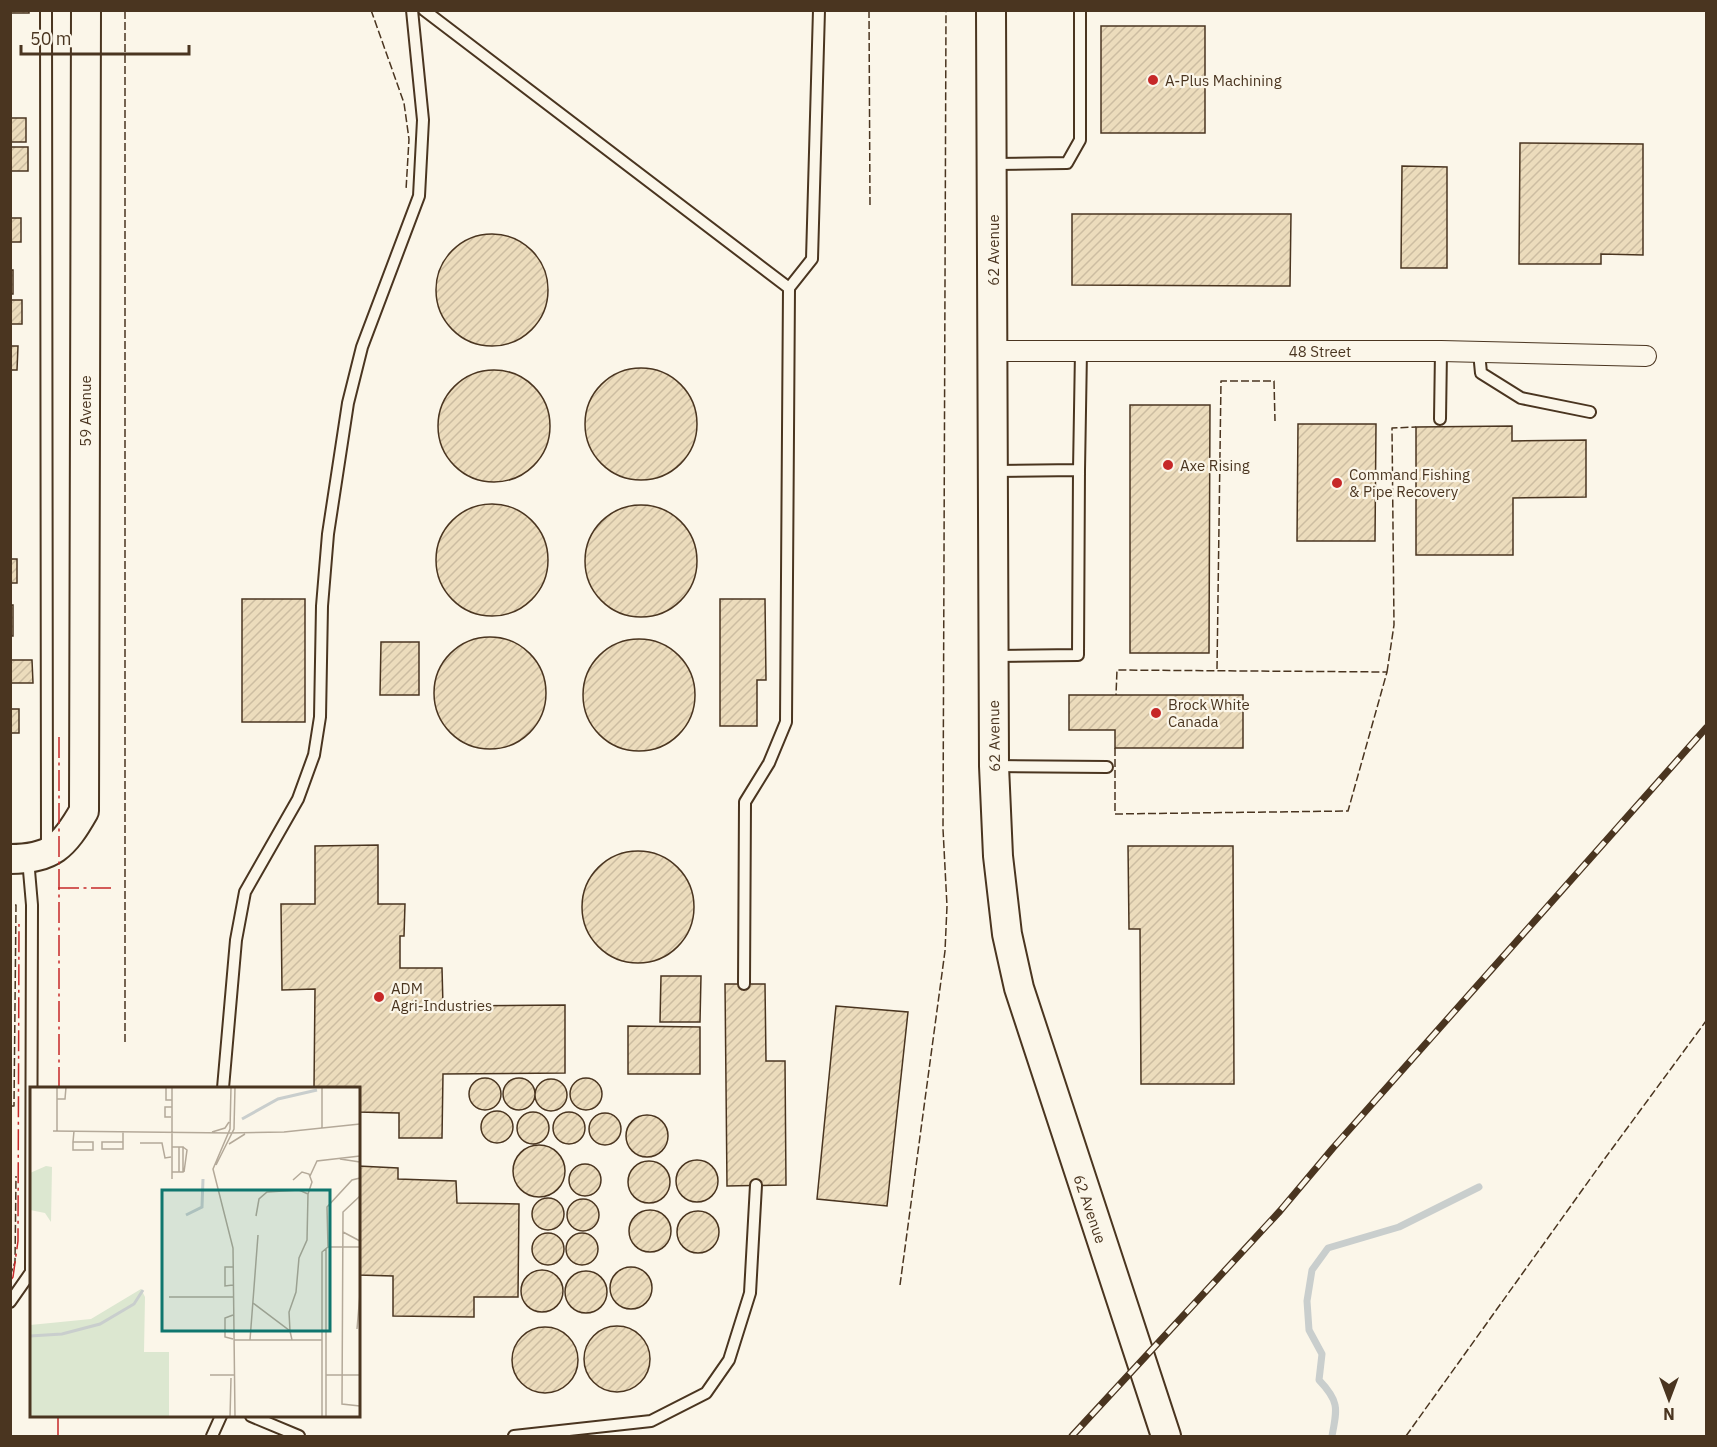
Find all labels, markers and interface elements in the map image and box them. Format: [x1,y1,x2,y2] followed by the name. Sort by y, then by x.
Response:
[21,18,189,56] scale bar
[30,27,72,50] text: 50 m
[1165,71,1282,90] place label: A-Plus Machining
[1146,73,1160,87] marker: A-Plus Machining
[984,214,1003,286] street label: 62 Avenue
[1289,342,1351,361] street label: 48 Street
[76,375,95,447] street label: 59 Avenue
[1180,456,1250,475] place label: Axe Rising
[1161,458,1175,472] marker: Axe Rising
[1349,465,1470,501] place label: Command Fishing & Pipe Recovery
[1330,476,1344,490] marker: Command Fishing & Pipe Recovery
[1168,695,1250,731] place label: Brock White Canada
[984,700,1004,772] street label: 62 Avenue
[1149,706,1163,720] marker: Brock White Canada
[391,979,492,1015] place label: ADM Agri-Industries
[372,990,386,1004] marker: ADM Agri-Industries
[30,1087,360,1417] inset map
[1069,1172,1111,1246] street label: 62 Avenue
[1639,1369,1699,1429] north arrow
[1663,1404,1675,1424] text: N

